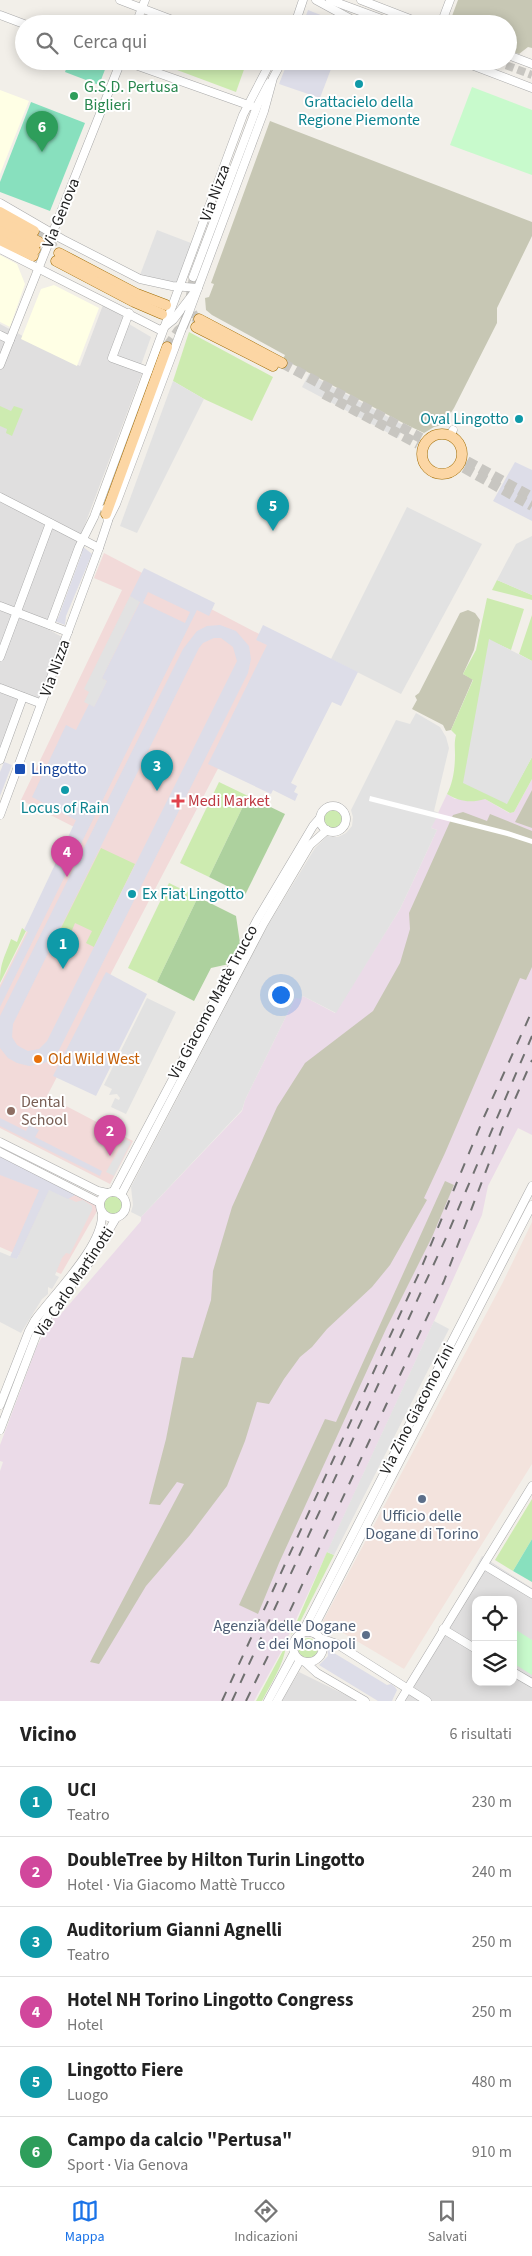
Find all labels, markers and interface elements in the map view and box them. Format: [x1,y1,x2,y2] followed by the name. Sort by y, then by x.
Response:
[15,15,517,70] search box
[33,29,61,57] icon: search
[73,29,147,56] text: Cerca qui
[84,76,178,116] place label: G.S.D. Pertusa Biglieri
[353,78,365,90] marker: Grattacielo della Regione Piemonte
[68,90,80,102] marker: G.S.D. Pertusa Biglieri
[298,91,420,131] place label: Grattacielo della Regione Piemonte
[26,111,58,152] pin: 6
[195,162,235,224] street label: Via Nizza
[37,175,85,251] street label: Via Genova
[420,408,509,430] place label: Oval Lingotto
[513,413,525,425] marker: Oval Lingotto
[257,490,289,531] pin: 5
[35,637,75,699] street label: Via Nizza
[141,750,173,791] pin: 3
[31,758,87,780] place label: Lingotto
[13,762,27,776] marker: Lingotto
[59,784,71,796] marker: Locus of Rain
[188,790,270,812] place label: Medi Market
[172,795,184,807] marker: Medi Market
[21,797,109,819] place label: Locus of Rain
[51,836,83,877] pin: 4
[142,883,244,905] place label: Ex Fiat Lingotto
[126,888,138,900] marker: Ex Fiat Lingotto
[163,921,263,1083] street label: Via Giacomo Mattè Trucco
[47,928,79,969] pin: 1
[268,982,294,1008] your location
[48,1048,140,1070] place label: Old Wild West
[32,1053,44,1065] marker: Old Wild West
[21,1091,67,1131] place label: Dental School
[5,1105,17,1117] marker: Dental School
[94,1115,126,1156] pin: 2
[29,1223,119,1341] street label: Via Carlo Martinotti
[374,1340,460,1478] street label: Via Zino Giacomo Zini
[416,1493,428,1505] marker: Ufficio delle Dogane di Torino
[365,1505,479,1545] place label: Ufficio delle Dogane di Torino
[472,1596,517,1686] map controls
[472,1596,517,1641] button: locate
[214,1615,356,1655] place label: Agenzia delle Dogane e dei Monopoli
[360,1629,372,1641] marker: Agenzia delle Dogane e dei Monopoli
[472,1641,517,1686] button: layers
[20,1719,77,1749] text: Vicino
[450,1723,512,1745] text: 6 risultati
[67,1777,96,1804] text: UCI
[32,1791,40,1813] text: 1
[472,1791,512,1813] text: 230 m
[67,1804,110,1826] text: Teatro
[67,1847,365,1874] text: DoubleTree by Hilton Turin Lingotto
[32,1861,40,1883] text: 2
[472,1861,512,1883] text: 240 m
[67,1874,285,1896] text: Hotel · Via Giacomo Mattè Trucco
[67,1917,282,1944] text: Auditorium Gianni Agnelli
[32,1931,40,1953] text: 3
[472,1931,512,1953] text: 250 m
[67,1944,110,1966] text: Teatro
[67,1987,353,2014] text: Hotel NH Torino Lingotto Congress
[32,2001,40,2023] text: 4
[472,2001,512,2023] text: 250 m
[67,2014,103,2036] text: Hotel
[67,2057,183,2084] text: Lingotto Fiere
[32,2071,40,2093] text: 5
[472,2071,512,2093] text: 480 m
[67,2084,109,2106] text: Luogo
[67,2127,292,2154] text: Campo da calcio "Pertusa"
[32,2141,40,2163] text: 6
[472,2141,512,2163] text: 910 m
[67,2154,188,2176] text: Sport · Via Genova
[65,2197,104,2247] tab: Mappa
[234,2197,298,2247] tab: Indicazioni
[428,2197,467,2247] tab: Salvati

